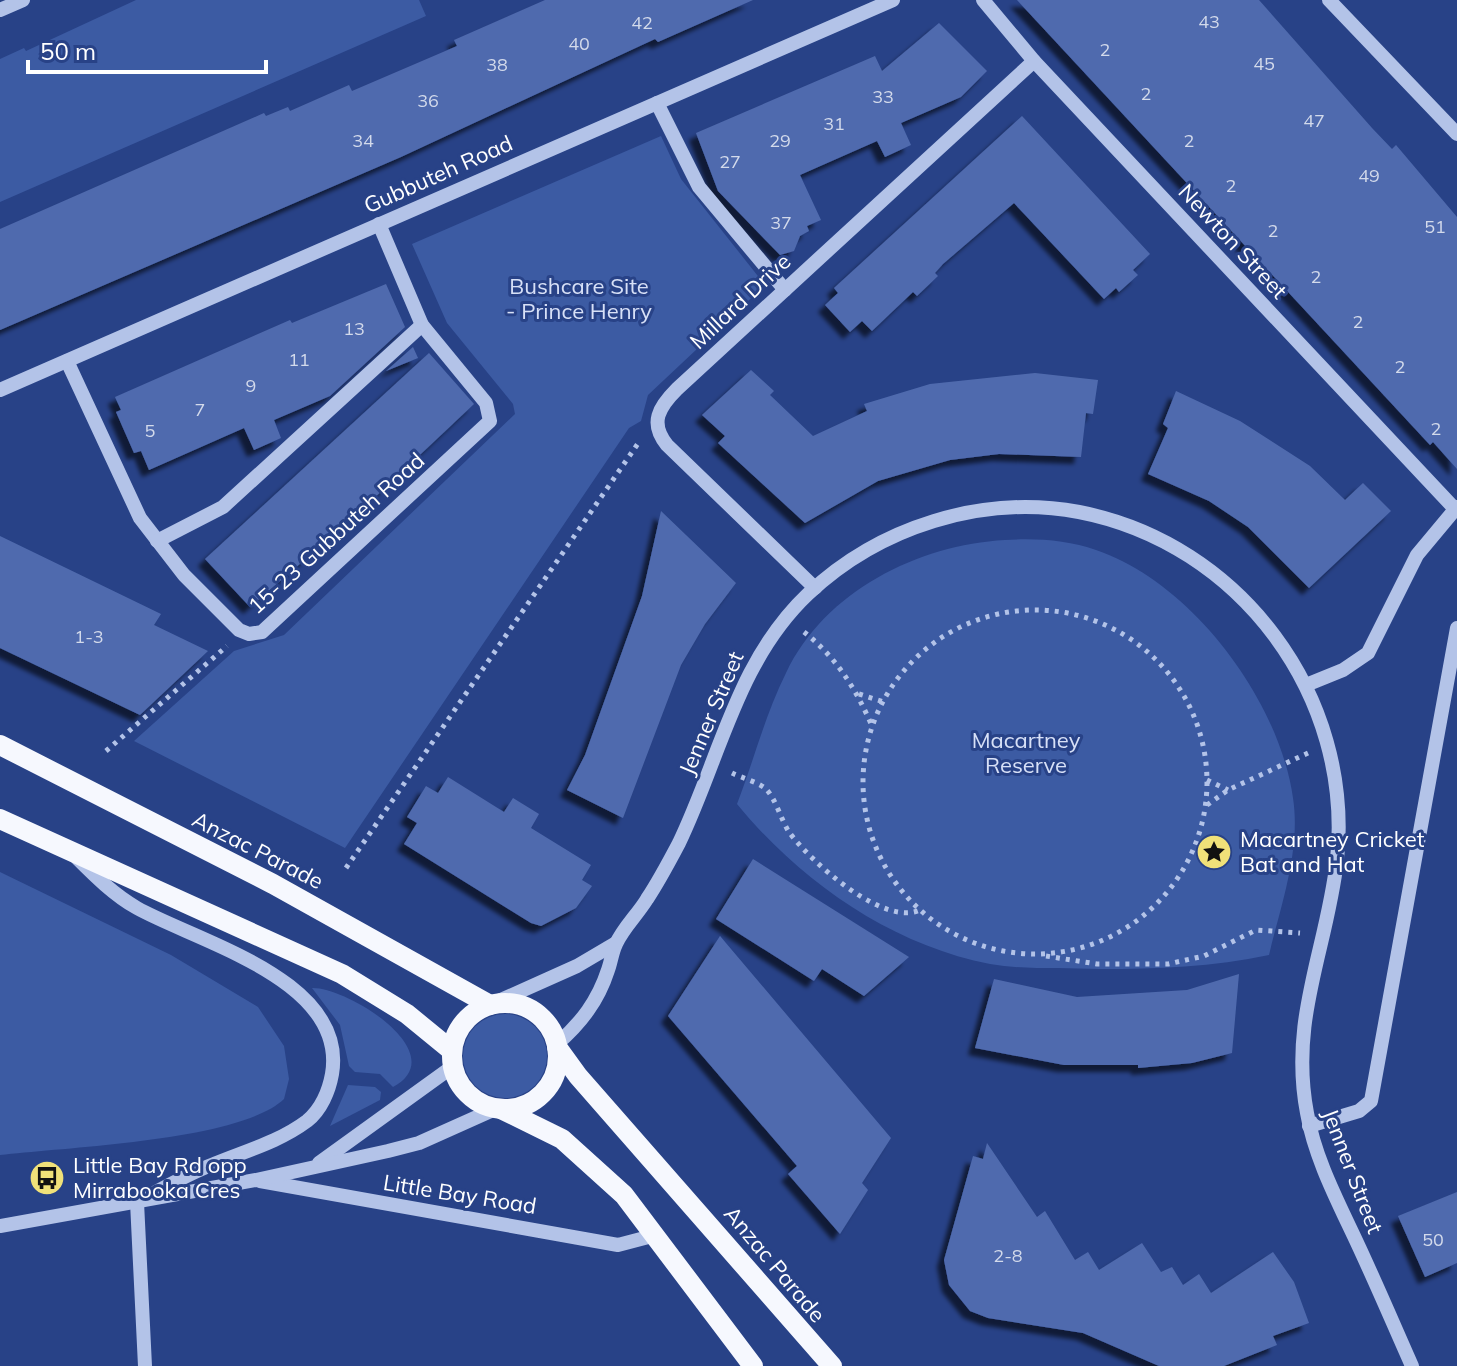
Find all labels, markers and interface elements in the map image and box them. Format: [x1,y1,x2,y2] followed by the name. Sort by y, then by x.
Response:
[1198,10,1220,33] house number: 43
[631,11,653,34] house number: 42
[28,24,266,74] scale bar
[568,32,590,55] house number: 40
[40,36,96,66] text: 50 m
[1100,38,1110,61] house number: 2
[1253,52,1275,75] house number: 45
[486,53,508,76] house number: 38
[1141,82,1151,105] house number: 2
[872,85,894,108] house number: 33
[417,89,439,112] house number: 36
[1303,109,1325,132] house number: 47
[823,112,845,135] house number: 31
[352,129,374,152] house number: 34
[359,129,517,219] street label: Gubbuteh Road
[769,129,791,152] house number: 29
[1184,129,1194,152] house number: 2
[719,150,741,173] house number: 27
[1358,164,1380,187] house number: 49
[1226,174,1236,197] house number: 2
[1173,178,1294,305] street label: Newton Street
[770,211,792,234] house number: 37
[1424,215,1446,238] house number: 51
[1268,219,1278,242] house number: 2
[684,247,796,355] street label: Millard Drive
[1311,265,1321,288] house number: 2
[506,272,652,325] park label: Bushcare Site - Prince Henry
[1353,310,1363,333] house number: 2
[343,317,365,340] house number: 13
[288,348,310,371] house number: 11
[1395,355,1405,378] house number: 2
[246,374,256,397] house number: 9
[195,398,205,421] house number: 7
[1431,417,1441,440] house number: 2
[145,419,156,442] house number: 5
[242,446,430,620] street label: 15-23 Gubbuteh Road
[74,625,104,648] house number: 1-3
[672,647,750,779] street label: Jenner Street
[972,726,1081,779] park label: Macartney Reserve
[188,805,328,895] street label: Anzac Parade
[1240,825,1425,878] place label: Macartney Cricket Bat and Hat
[1195,833,1233,871] place icon: Macartney Cricket Bat and Hat
[1316,1105,1390,1238] street label: Jenner Street
[73,1151,247,1204] place label: Little Bay Rd opp Mirrabooka Cres
[28,1159,66,1197] bus stop icon: Little Bay Rd opp Mirrabooka Cres
[381,1168,539,1220] street label: Little Bay Road
[718,1200,832,1328] street label: Anzac Parade
[1422,1228,1444,1251] house number: 50
[993,1244,1023,1267] house number: 2-8

